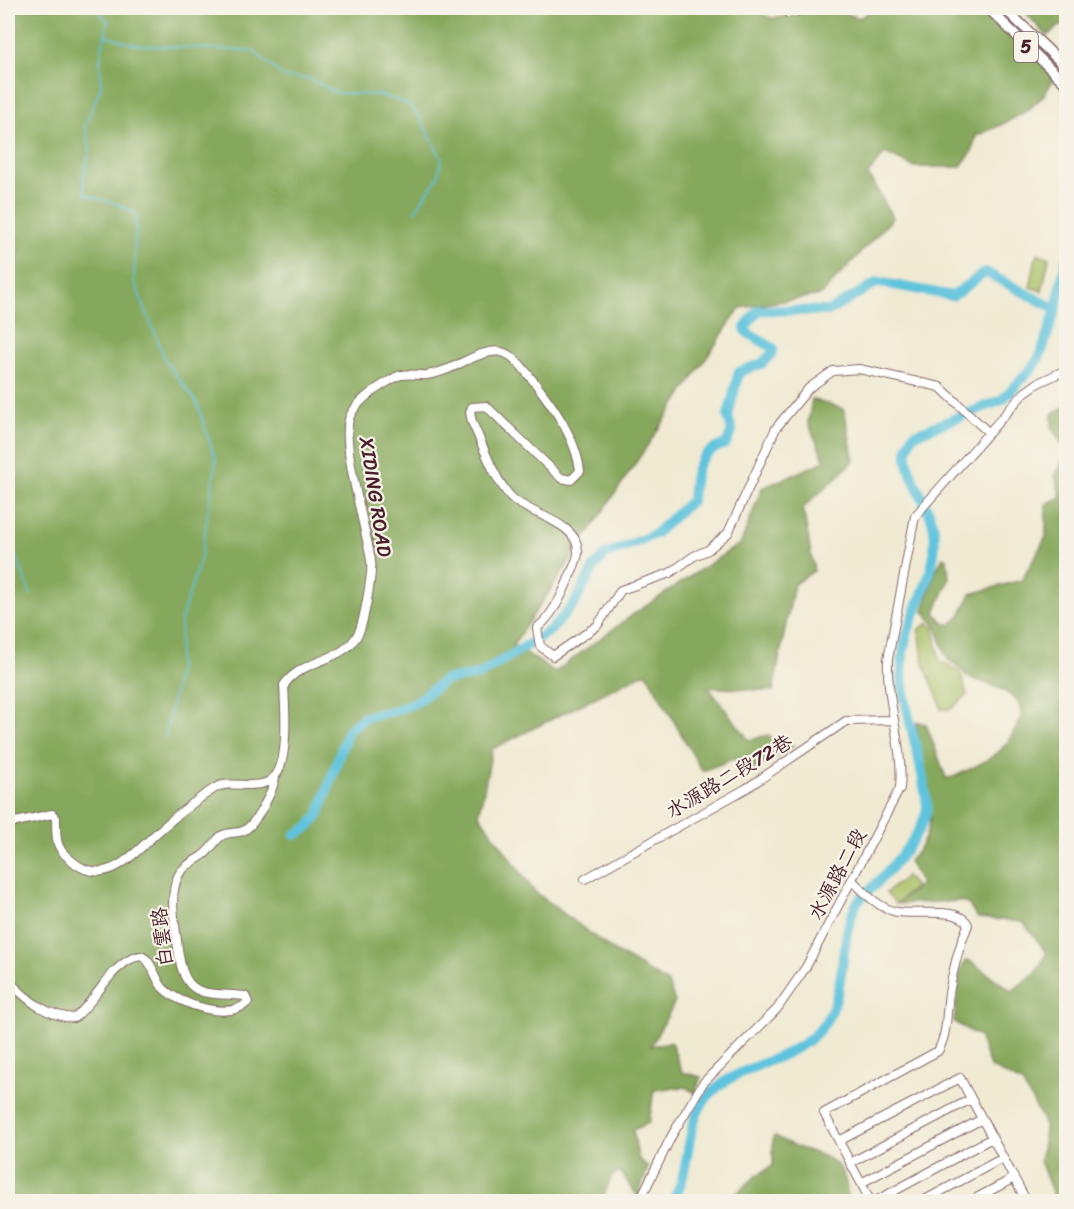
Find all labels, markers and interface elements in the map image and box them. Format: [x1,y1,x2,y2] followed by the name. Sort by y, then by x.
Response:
[1014,32,1038,62] road number: 5
[349,434,402,560] street label: XIDING ROAD
[659,724,800,828] street label: 水源路二段72巷
[799,822,876,927] street label: 水源路二段
[141,904,184,969] street label: 白雲路

